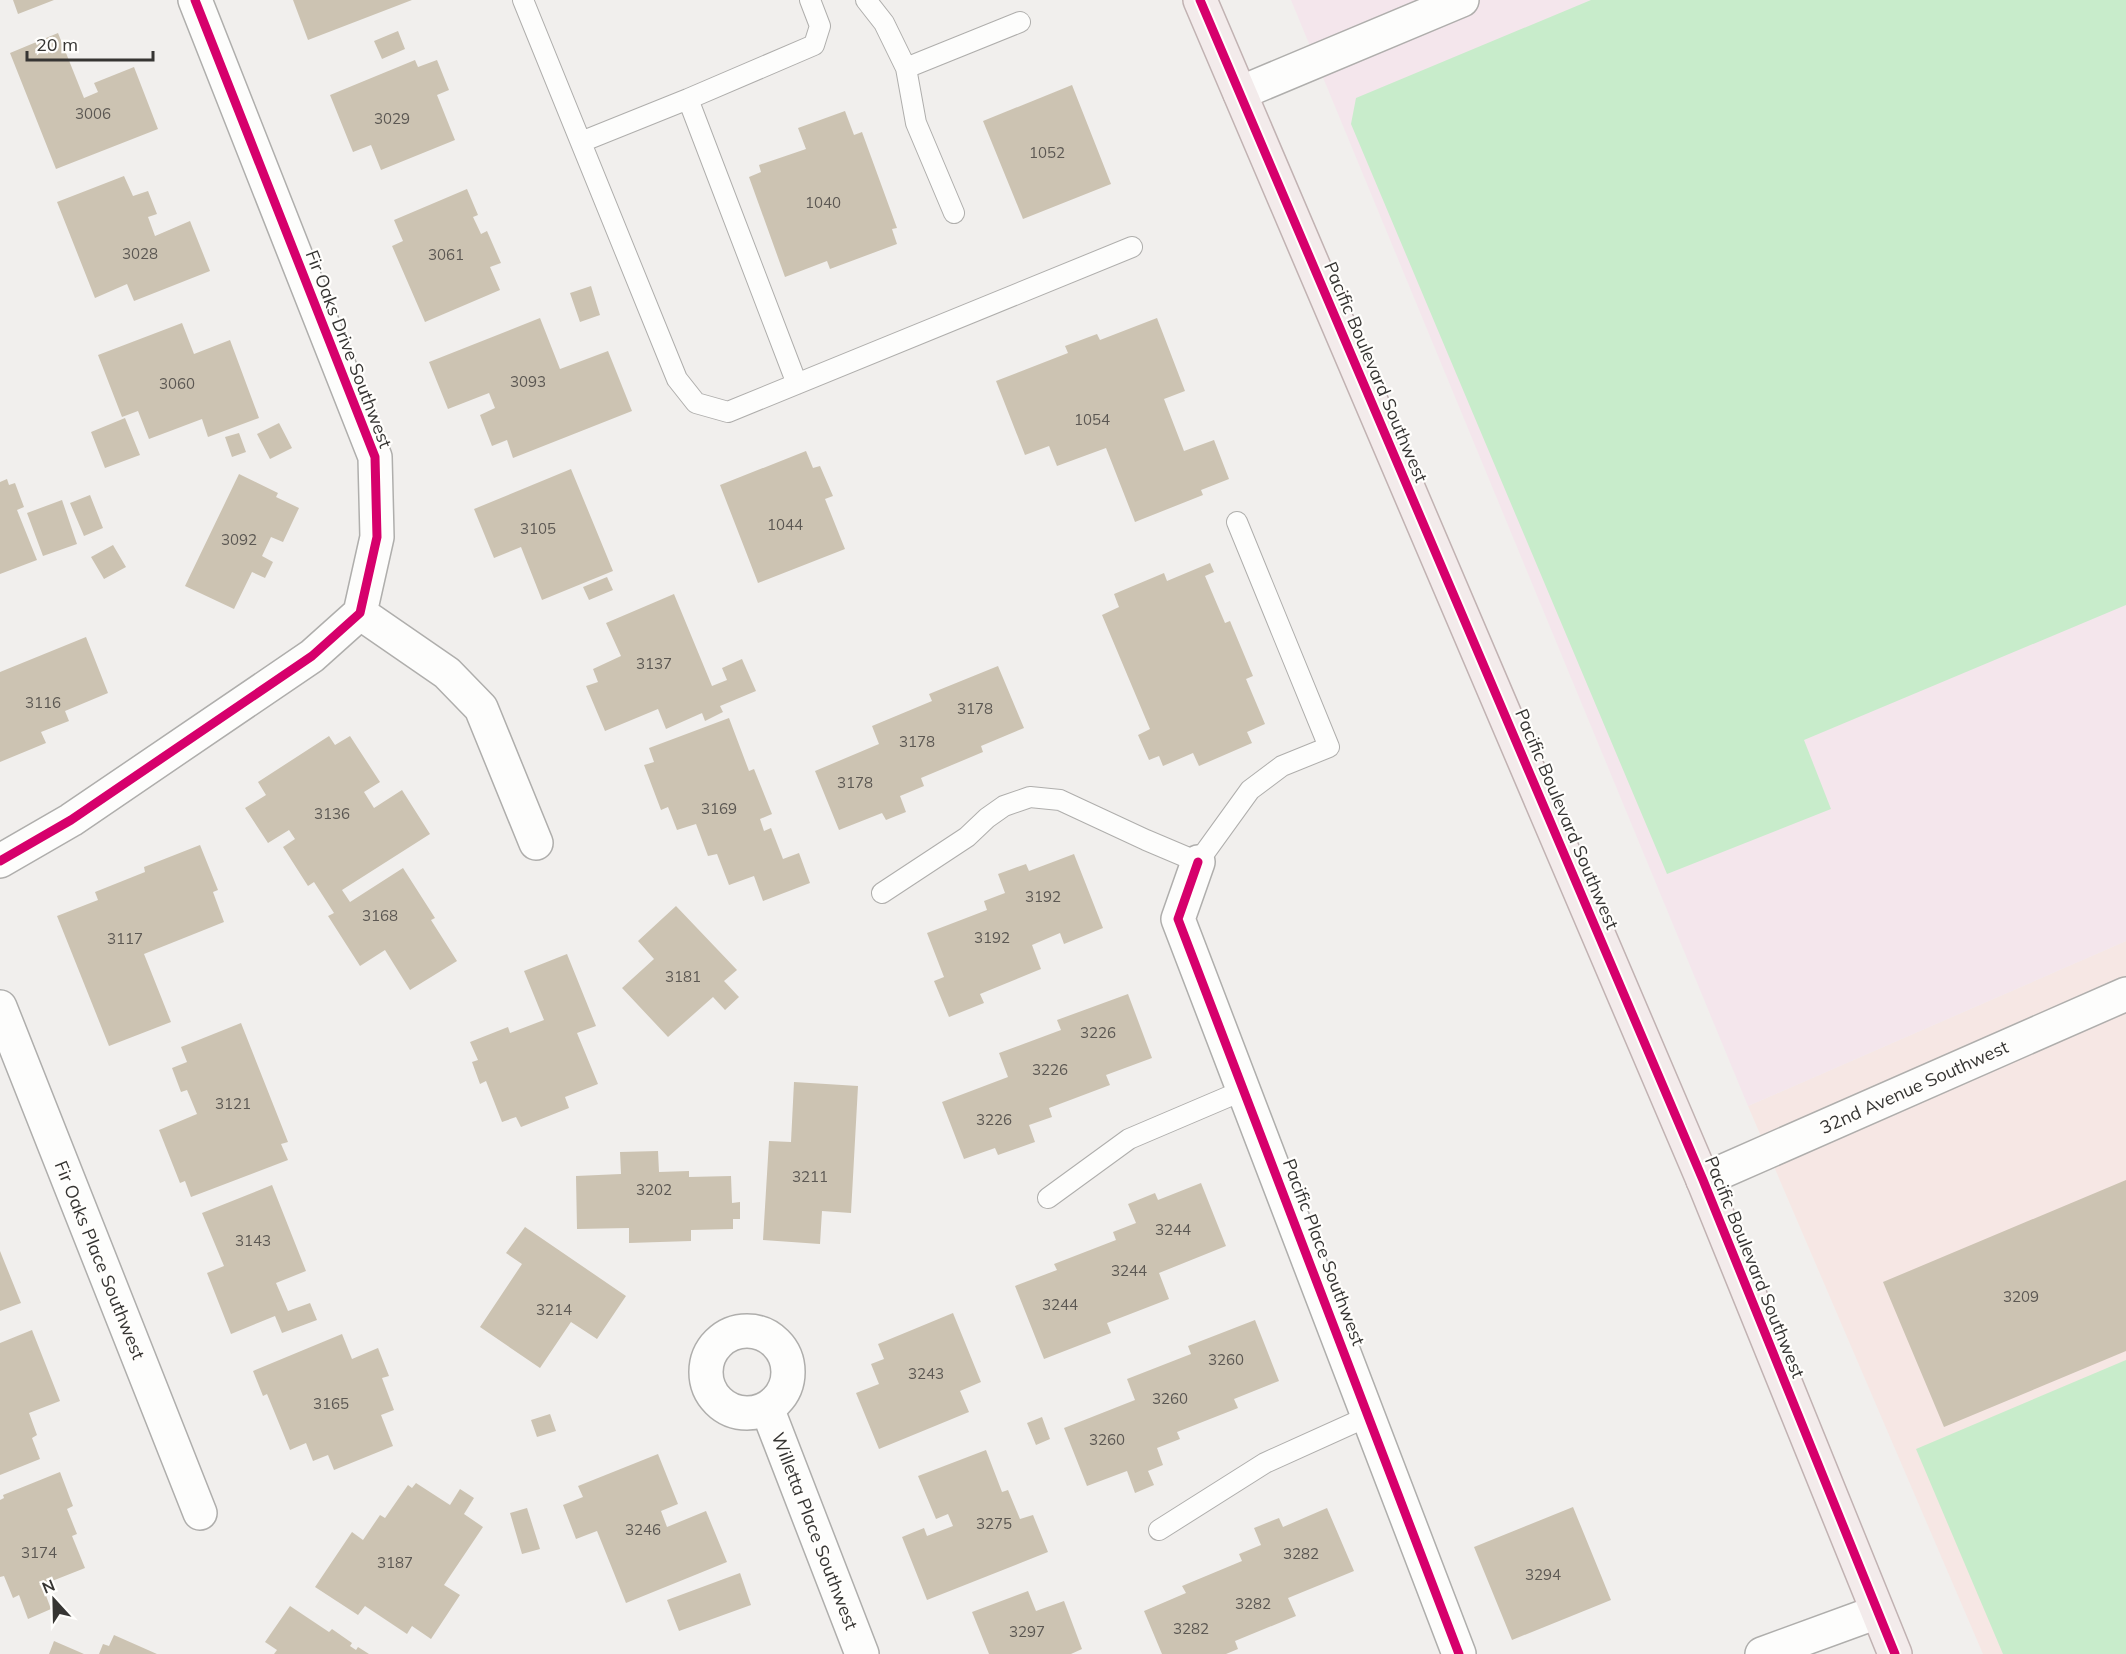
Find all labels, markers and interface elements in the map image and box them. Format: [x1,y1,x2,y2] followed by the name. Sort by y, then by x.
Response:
[27,24,153,62] scale bar
[36,33,78,56] text: 20 m
[75,104,111,123] house number: 3006
[374,109,410,128] house number: 3029
[1029,143,1065,162] house number: 1052
[805,193,841,212] house number: 1040
[122,244,158,263] house number: 3028
[428,245,464,264] house number: 3061
[301,247,397,451] street label: Fir Oaks Drive Southwest
[1319,258,1433,486] street label: Pacific Boulevard Southwest
[510,372,546,391] house number: 3093
[159,374,195,393] house number: 3060
[1074,410,1110,429] house number: 1054
[767,515,803,534] house number: 1044
[520,519,556,538] house number: 3105
[221,530,257,549] house number: 3092
[636,654,672,673] house number: 3137
[25,693,61,712] house number: 3116
[957,699,993,718] house number: 3178
[1510,705,1624,933] street label: Pacific Boulevard Southwest
[899,732,935,751] house number: 3178
[837,773,873,792] house number: 3178
[701,799,737,818] house number: 3169
[314,804,350,823] house number: 3136
[1025,887,1061,906] house number: 3192
[362,906,398,925] house number: 3168
[974,928,1010,947] house number: 3192
[107,929,143,948] house number: 3117
[665,967,701,986] house number: 3181
[1080,1023,1116,1042] house number: 3226
[1816,1035,2012,1139] street label: 32nd Avenue Southwest
[1032,1060,1068,1079] house number: 3226
[215,1094,251,1113] house number: 3121
[976,1110,1012,1129] house number: 3226
[1700,1153,1810,1381] street label: Pacific Boulevard Southwest
[1278,1155,1370,1349] street label: Pacific Place Southwest
[50,1157,150,1363] street label: Fir Oaks Place Southwest
[792,1167,828,1186] house number: 3211
[636,1180,672,1199] house number: 3202
[1155,1220,1191,1239] house number: 3244
[235,1231,271,1250] house number: 3143
[1111,1261,1147,1280] house number: 3244
[2003,1287,2039,1306] house number: 3209
[1042,1295,1078,1314] house number: 3244
[536,1300,572,1319] house number: 3214
[1208,1350,1244,1369] house number: 3260
[908,1364,944,1383] house number: 3243
[1152,1389,1188,1408] house number: 3260
[313,1394,349,1413] house number: 3165
[767,1429,863,1633] street label: Willetta Place Southwest
[1089,1430,1125,1449] house number: 3260
[976,1514,1012,1533] house number: 3275
[625,1520,661,1539] house number: 3246
[21,1543,57,1562] house number: 3174
[1283,1544,1319,1563] house number: 3282
[377,1553,413,1572] house number: 3187
[1525,1565,1561,1584] house number: 3294
[24,1570,84,1630] north arrow
[39,1575,58,1598] text: N
[1235,1594,1271,1613] house number: 3282
[1173,1619,1209,1638] house number: 3282
[1009,1622,1045,1641] house number: 3297

